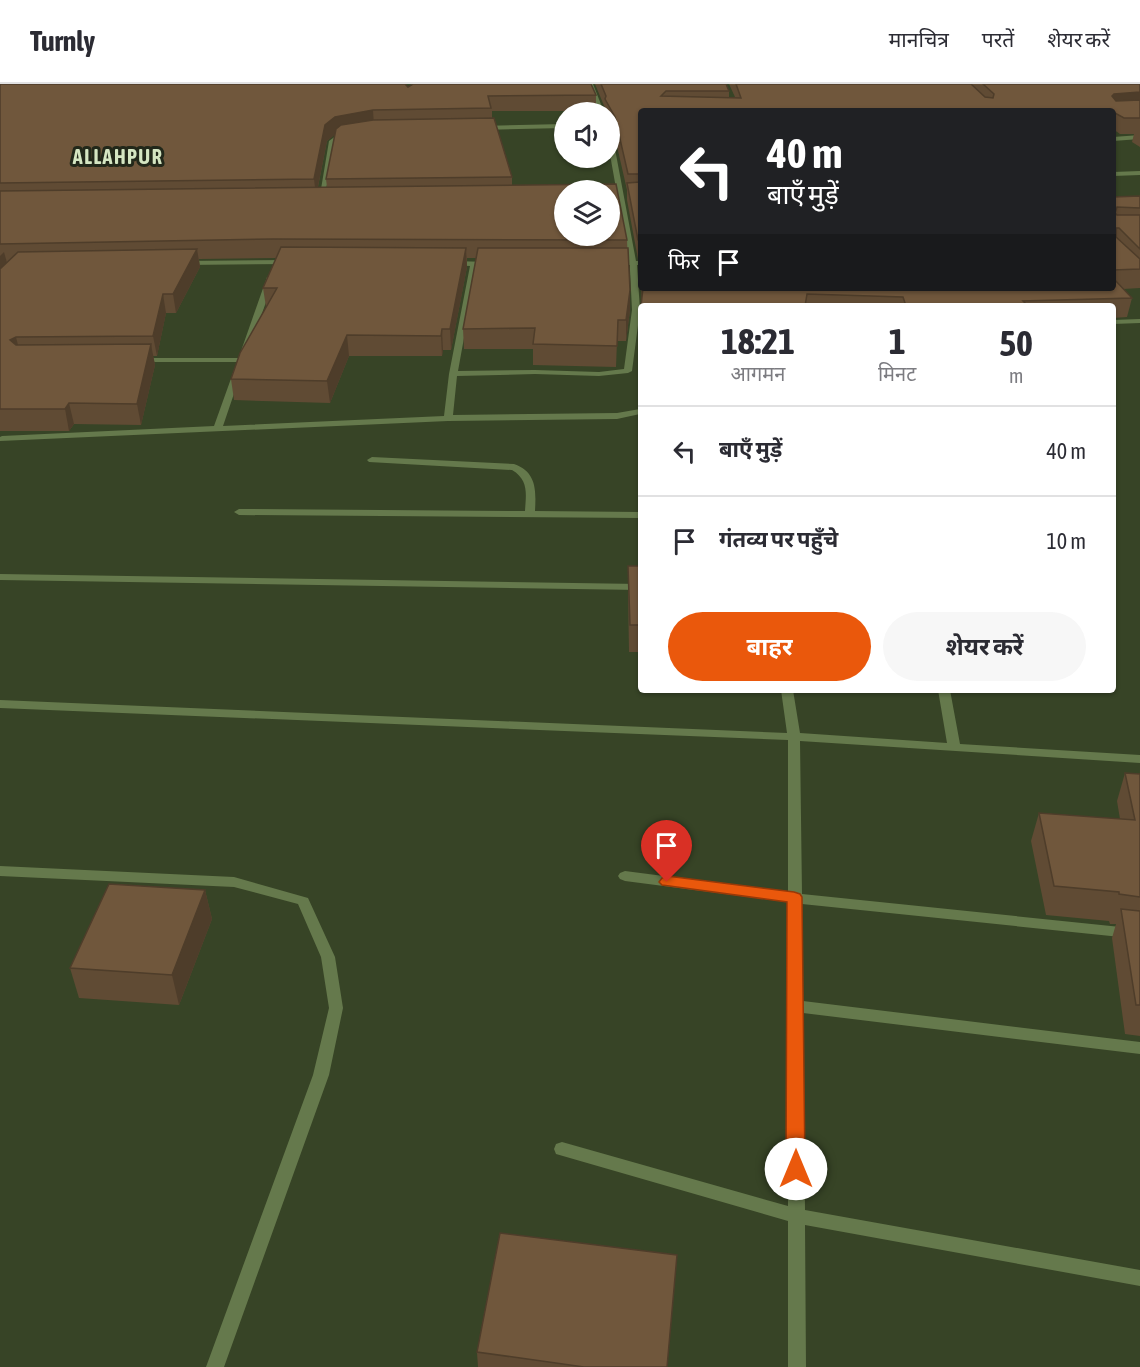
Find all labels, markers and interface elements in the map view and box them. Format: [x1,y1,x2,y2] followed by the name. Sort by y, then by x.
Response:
[30,25,95,57] text: Turnly
[889,27,949,51] text: मानचित्र
[982,27,1014,51] text: परतें
[1047,27,1110,51] text: शेयर करें
[554,102,620,246] map controls
[554,102,620,168] button: sound
[767,129,842,177] text: 40 m
[668,132,746,210] icon: left
[72,145,163,168] district label: ALLAHPUR
[767,179,839,210] text: बाएँ मुड़ें
[554,180,620,246] button: layers
[712,246,745,279] icon: arrive
[668,248,700,274] text: फिर
[721,320,795,362] text: 18:21
[889,320,906,362] text: 1
[999,322,1033,364] text: 50
[731,362,785,385] text: आगमन
[878,362,916,385] text: मिनट
[1009,364,1023,387] text: m
[668,435,701,468] icon: left
[719,436,782,462] text: बाएँ मुड़ें
[1046,438,1086,464] text: 40 m
[668,525,701,558] icon: arrive
[719,526,838,552] text: गंतव्य पर पहुँचे
[1046,528,1086,554] text: 10 m
[668,612,871,681] button: बाहर
[883,612,1086,681] button: शेयर करें
[641,820,692,882] pin
[650,829,683,862] icon: arrive
[764,1137,828,1201] position arrow

